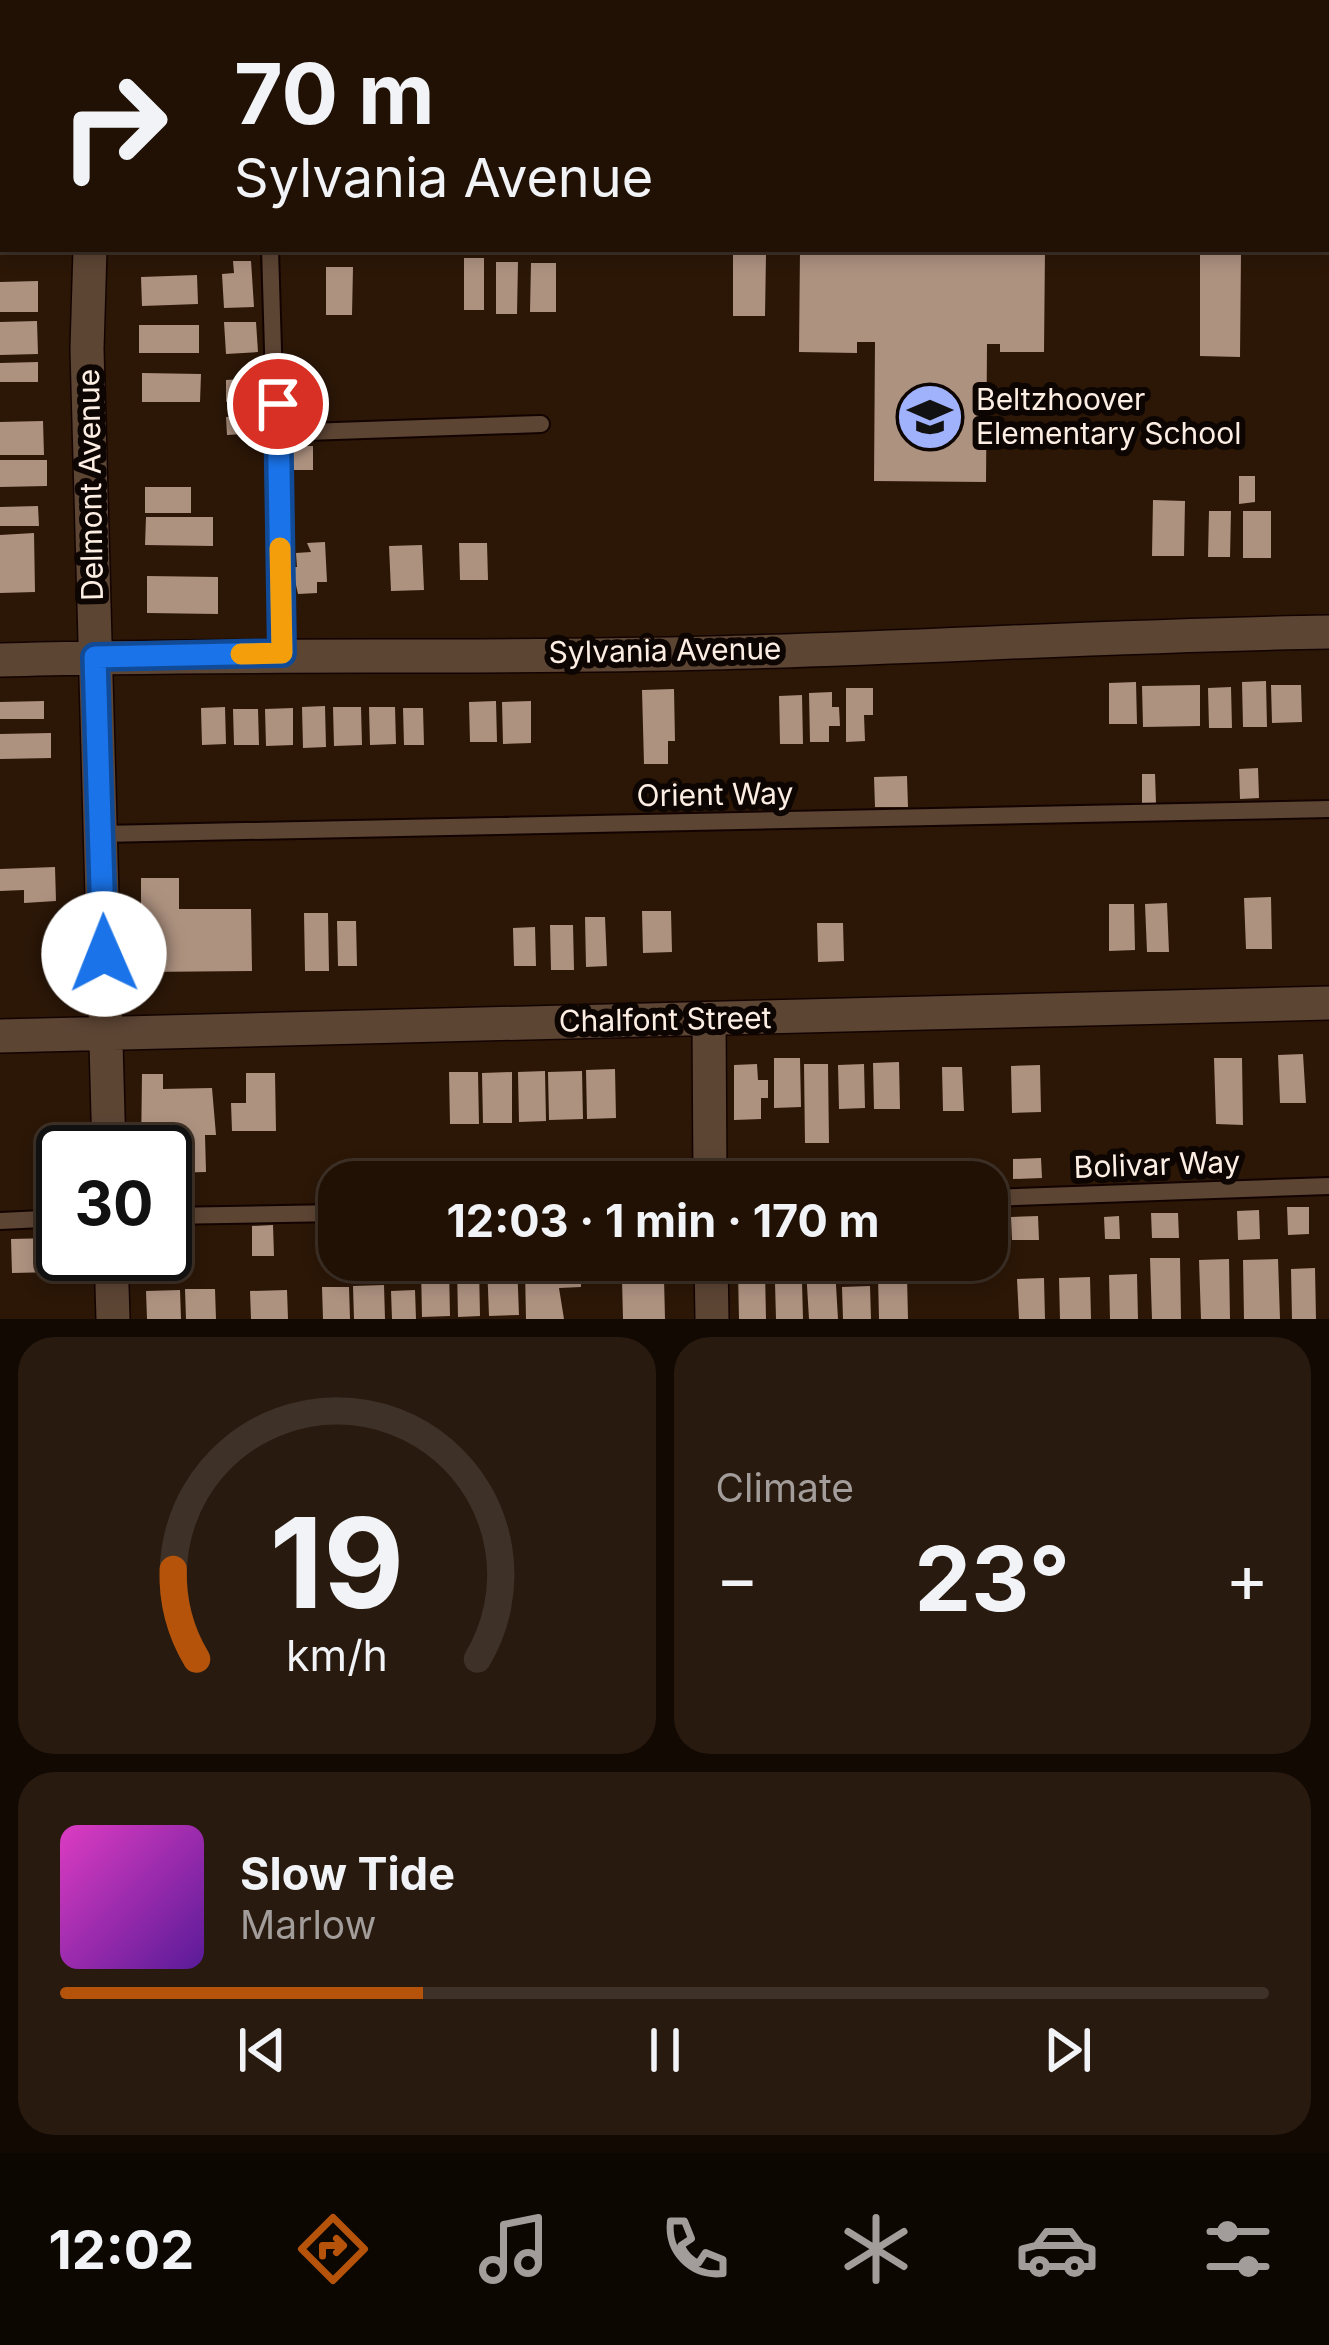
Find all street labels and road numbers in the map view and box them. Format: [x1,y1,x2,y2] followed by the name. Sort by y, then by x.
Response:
[70,369,110,601] street label: Delmont Avenue
[548,630,782,670] street label: Sylvania Avenue
[636,775,794,813] street label: Orient Way
[558,999,772,1039] street label: Chalfont Street
[1073,1143,1241,1185] street label: Bolivar Way

